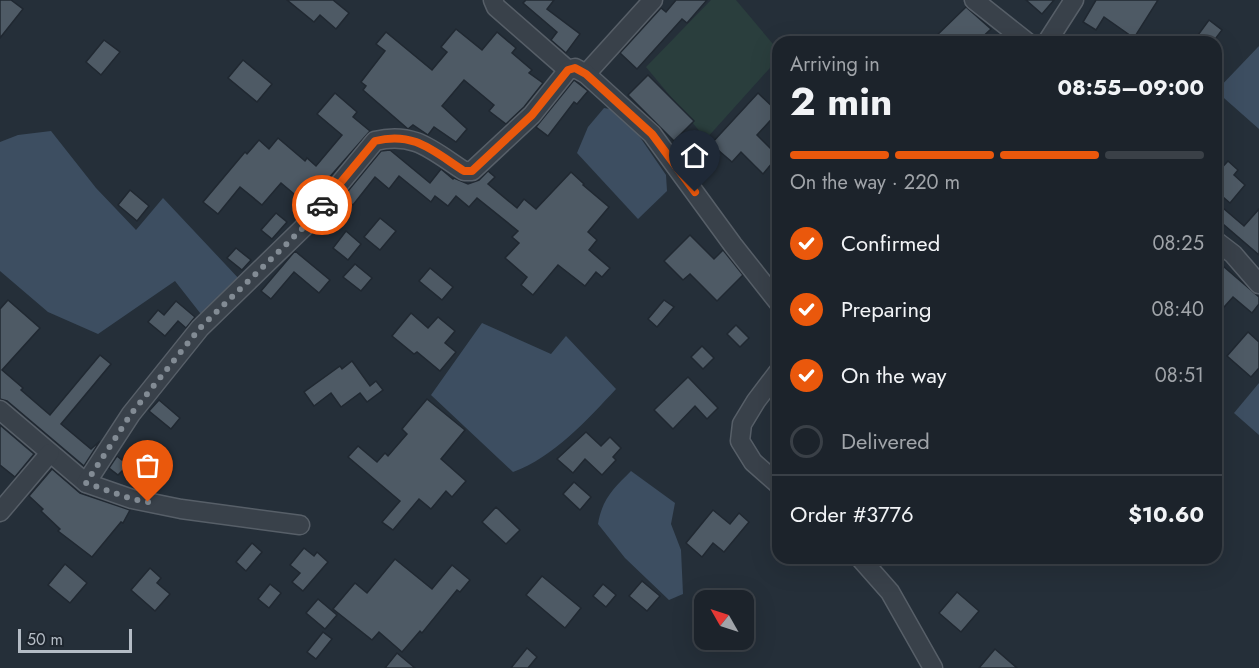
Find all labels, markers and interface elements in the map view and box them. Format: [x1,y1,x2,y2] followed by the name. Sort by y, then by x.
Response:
[790,50,880,79] text: Arriving in
[1057,71,1204,103] text: 08:55–09:00
[790,73,892,130] text: 2 min
[669,130,720,192] pin
[678,139,711,172] icon: home
[790,168,960,197] text: On the way · 220 m
[292,175,352,235] courier
[306,189,339,222] icon: car
[790,227,823,260] icon: check
[841,227,940,259] text: Confirmed
[1152,229,1204,258] text: 08:25
[790,293,823,326] icon: check
[841,293,932,325] text: Preparing
[1151,295,1204,324] text: 08:40
[790,359,823,392] icon: check
[841,359,946,391] text: On the way
[1155,361,1204,390] text: 08:51
[841,425,930,457] text: Delivered
[122,440,173,502] pin
[131,449,164,482] icon: bag
[790,498,914,530] text: Order #3776
[1128,498,1204,530] text: $10.60
[694,590,754,650] north arrow
[694,590,754,650] map controls
[18,626,132,654] scale bar
[27,628,63,651] text: 50 m

